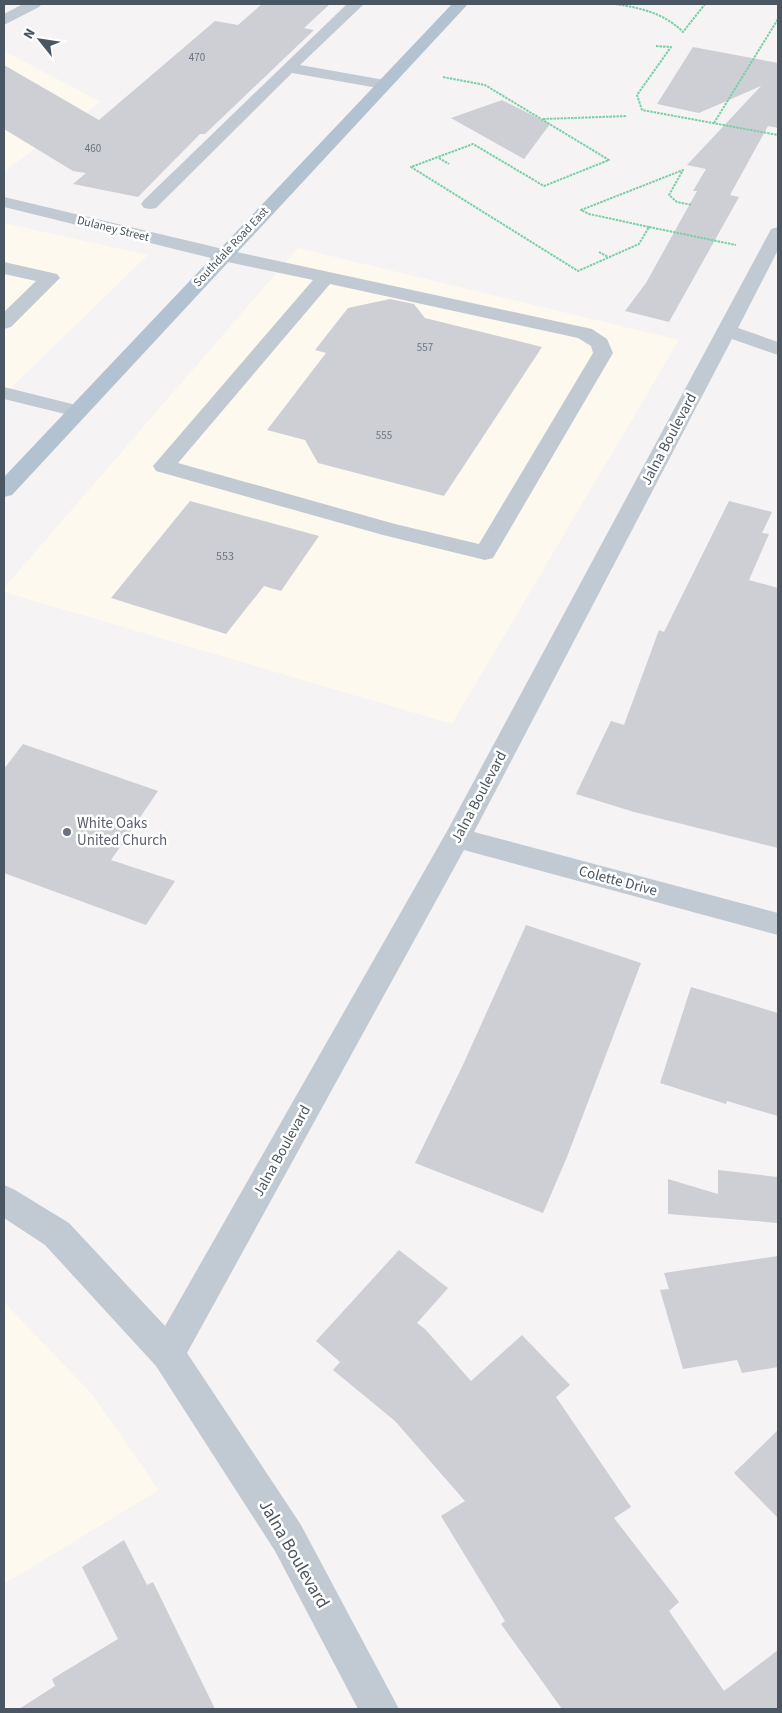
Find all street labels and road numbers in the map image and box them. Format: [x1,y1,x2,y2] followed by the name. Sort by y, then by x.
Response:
[189,203,273,291] street label: Southdale Road East
[75,212,151,246] street label: Dulaney Street
[636,389,702,489] street label: Jalna Boulevard
[446,747,512,847] street label: Jalna Boulevard
[576,860,660,902] street label: Colette Drive
[248,1102,316,1200] street label: Jalna Boulevard
[253,1495,335,1613] street label: Jalna Boulevard

